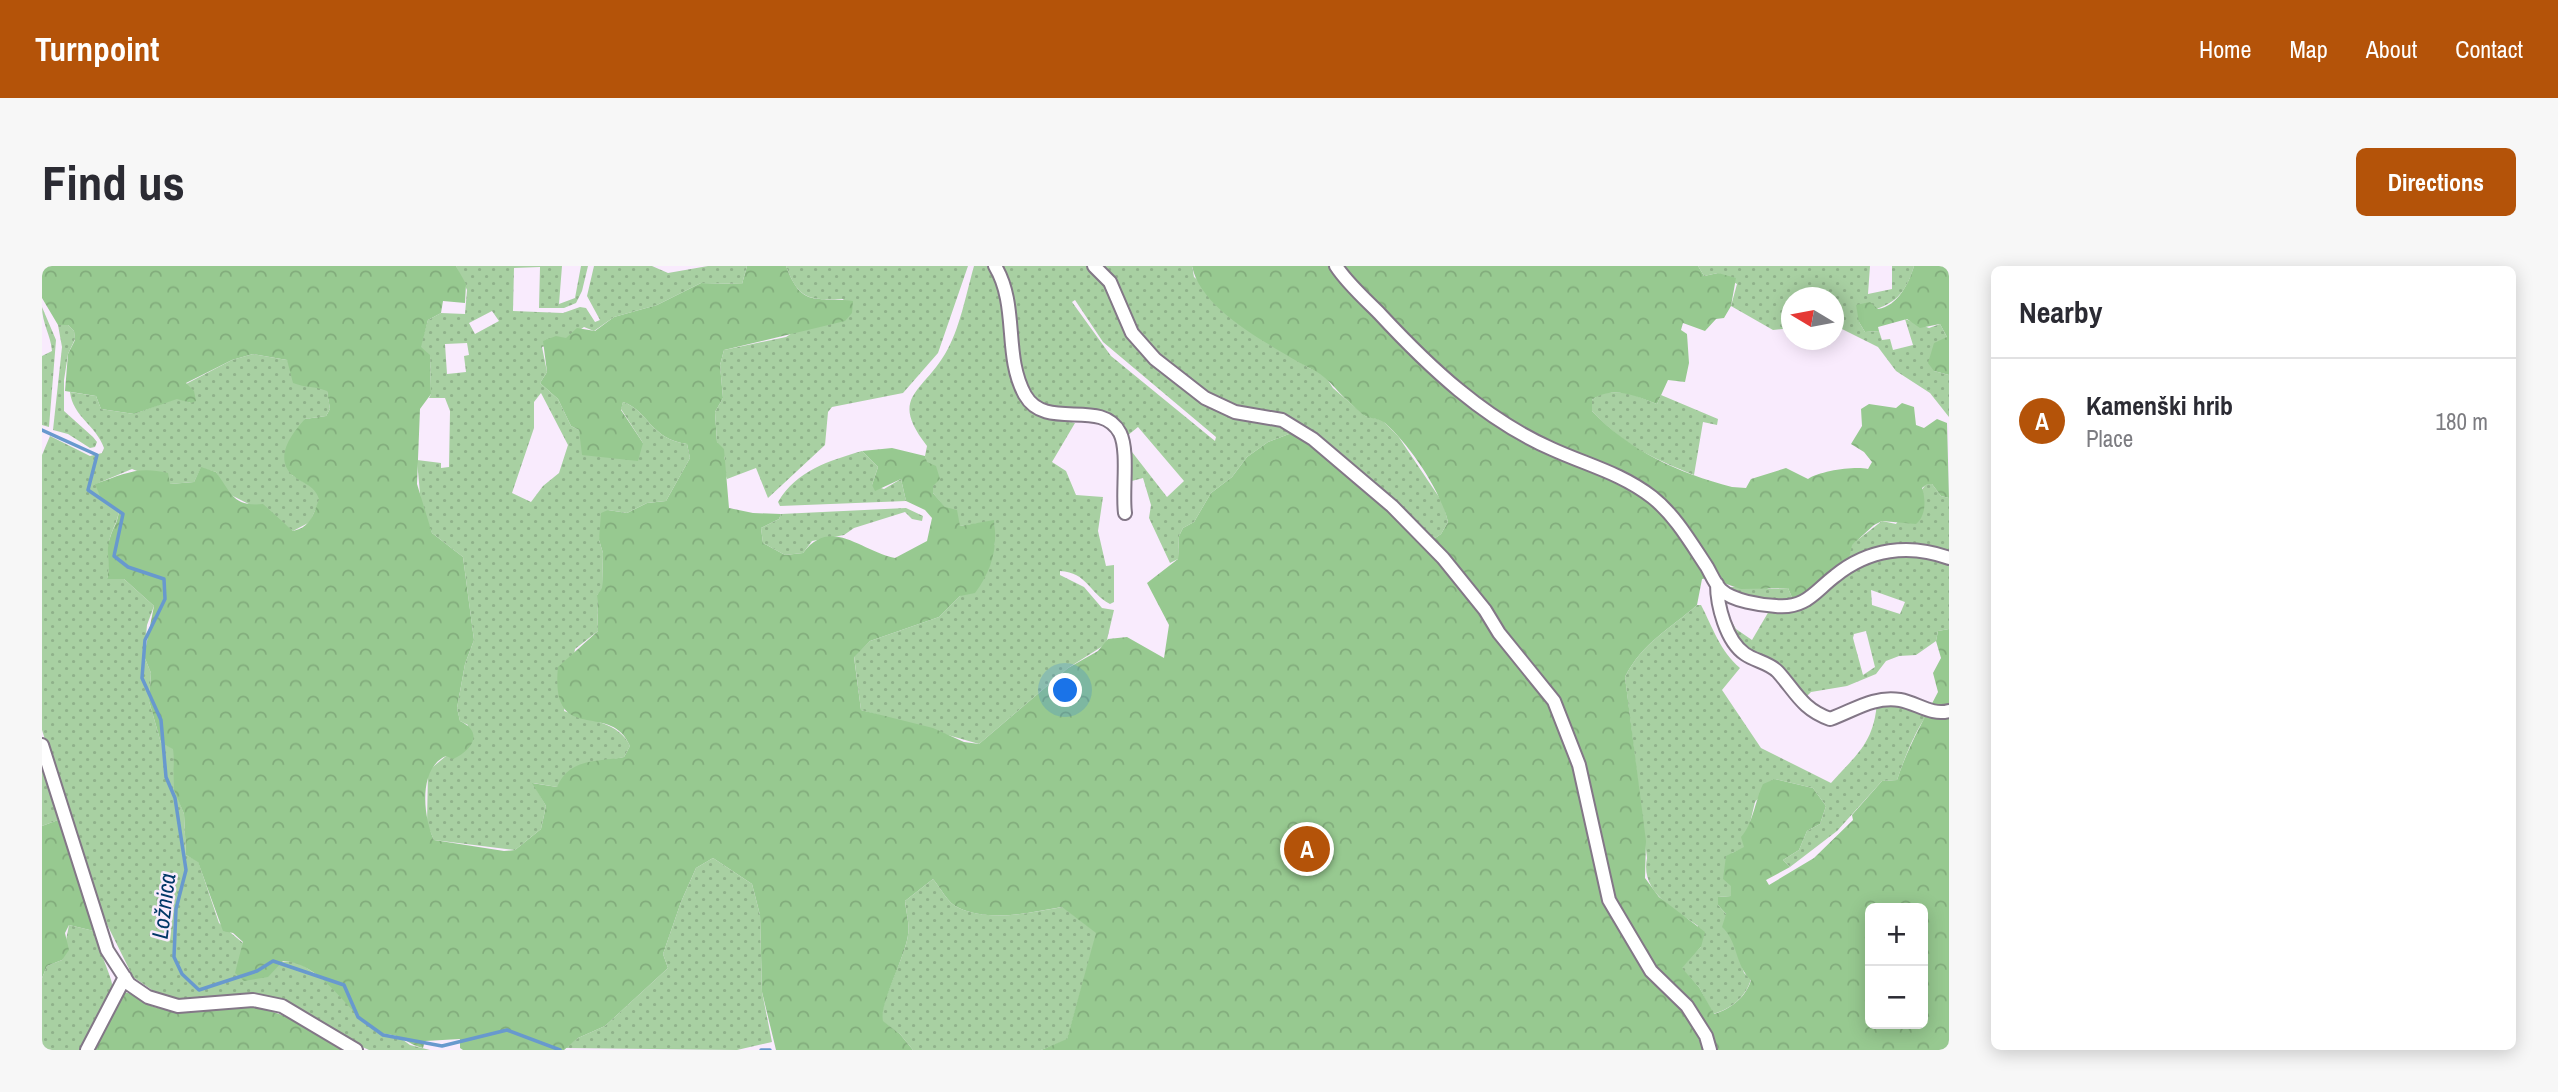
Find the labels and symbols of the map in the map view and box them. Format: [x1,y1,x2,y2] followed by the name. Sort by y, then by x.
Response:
[1781,287,1844,350] north arrow
[1048,673,1082,707] your location
[1284,823,1330,875] pin: A
[144,871,182,941] water label: Ložnica

